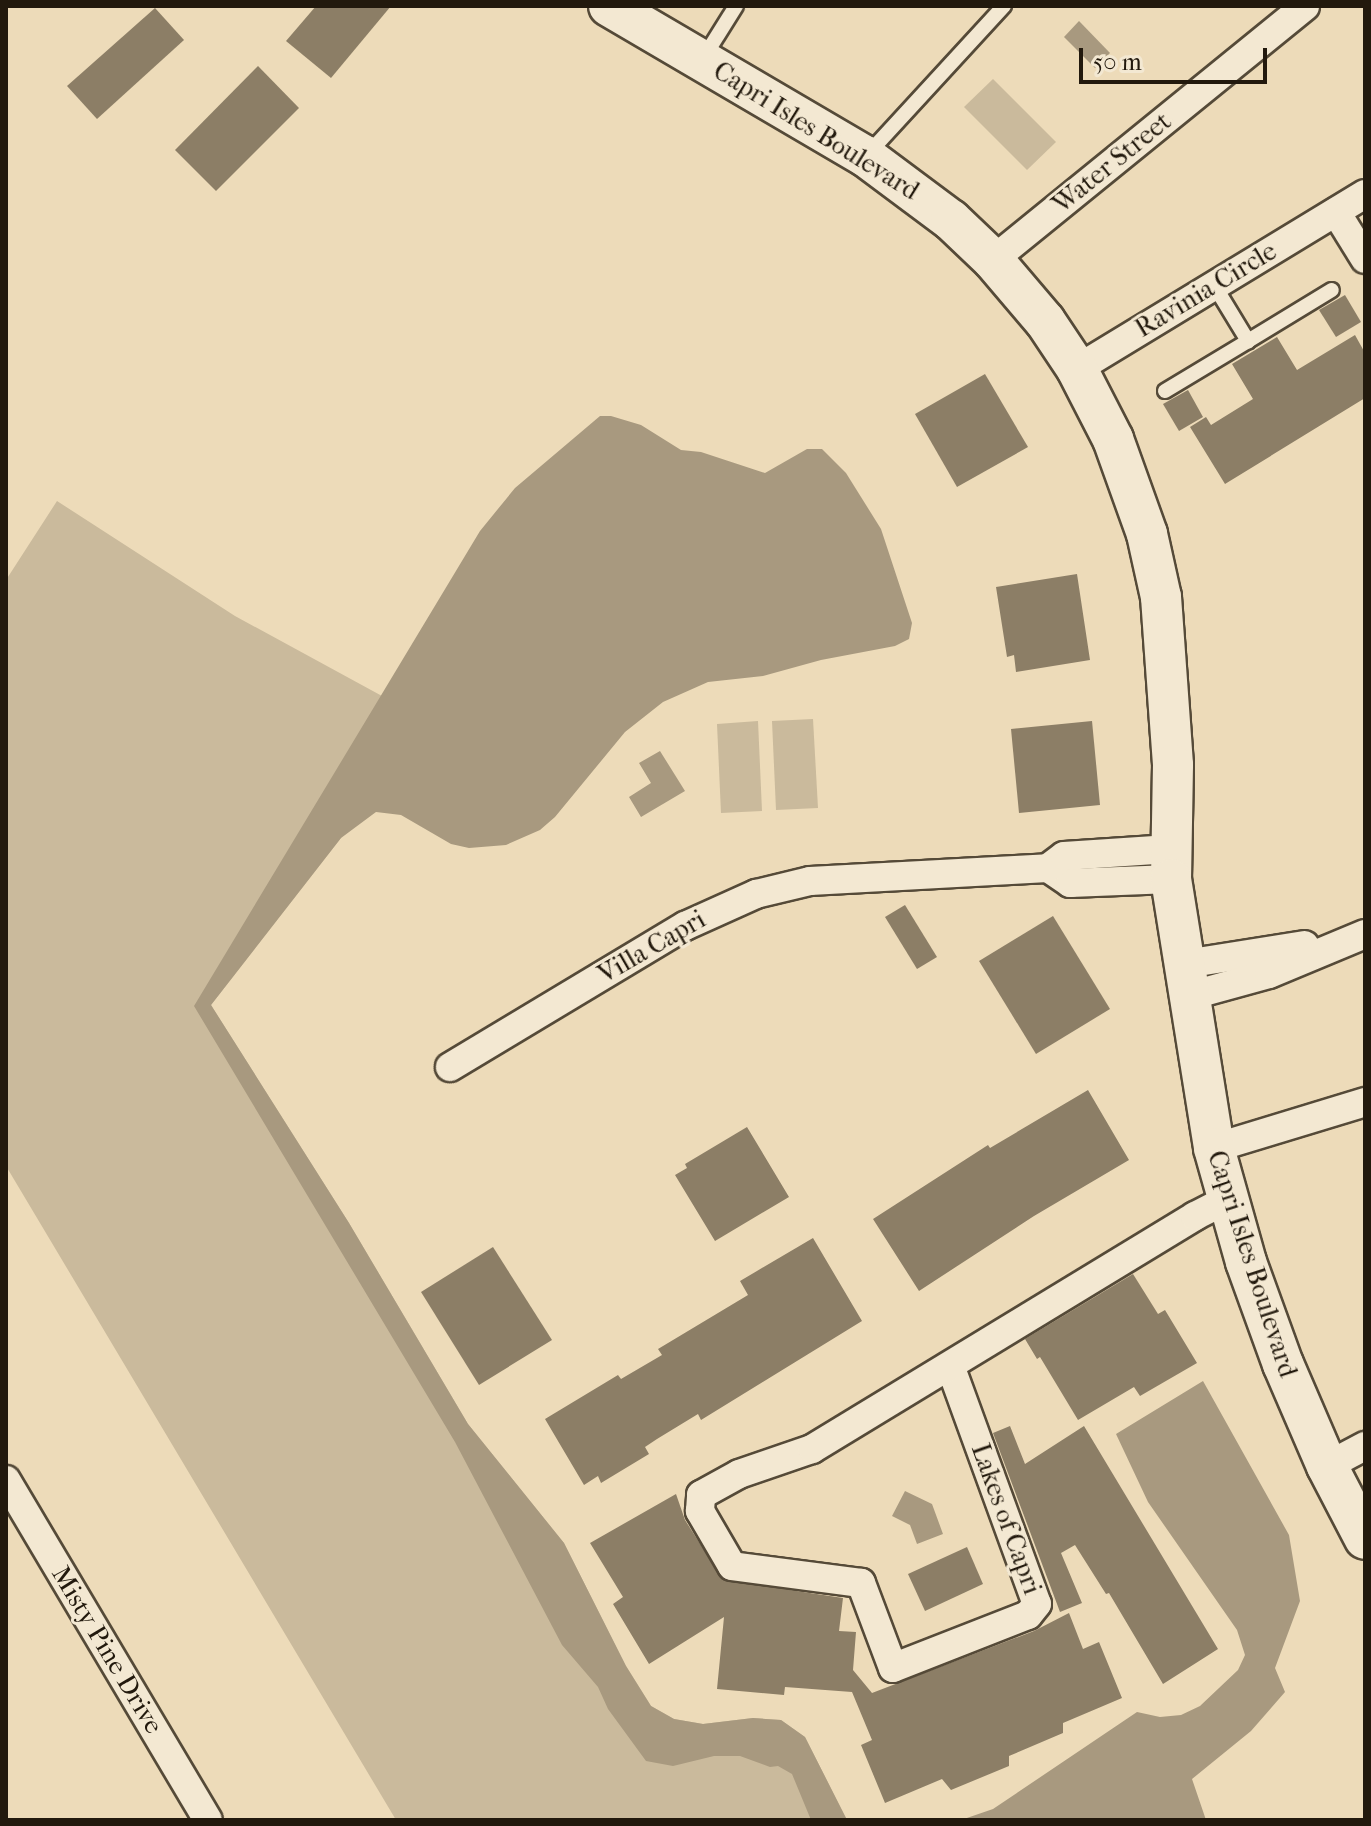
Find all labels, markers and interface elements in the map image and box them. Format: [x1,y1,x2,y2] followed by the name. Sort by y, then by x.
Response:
[1083,32,1271,82] scale bar
[1093,48,1142,76] text: 50 m
[708,55,924,207] street label: Capri Isles Boulevard
[1047,106,1177,220] street label: Water Street
[1130,236,1282,344] street label: Ravinia Circle
[593,904,711,990] street label: Villa Capri
[1201,1147,1303,1381] street label: Capri Isles Boulevard
[964,1439,1048,1599] street label: Lakes of Capri
[45,1561,169,1739] street label: Misty Pine Drive

